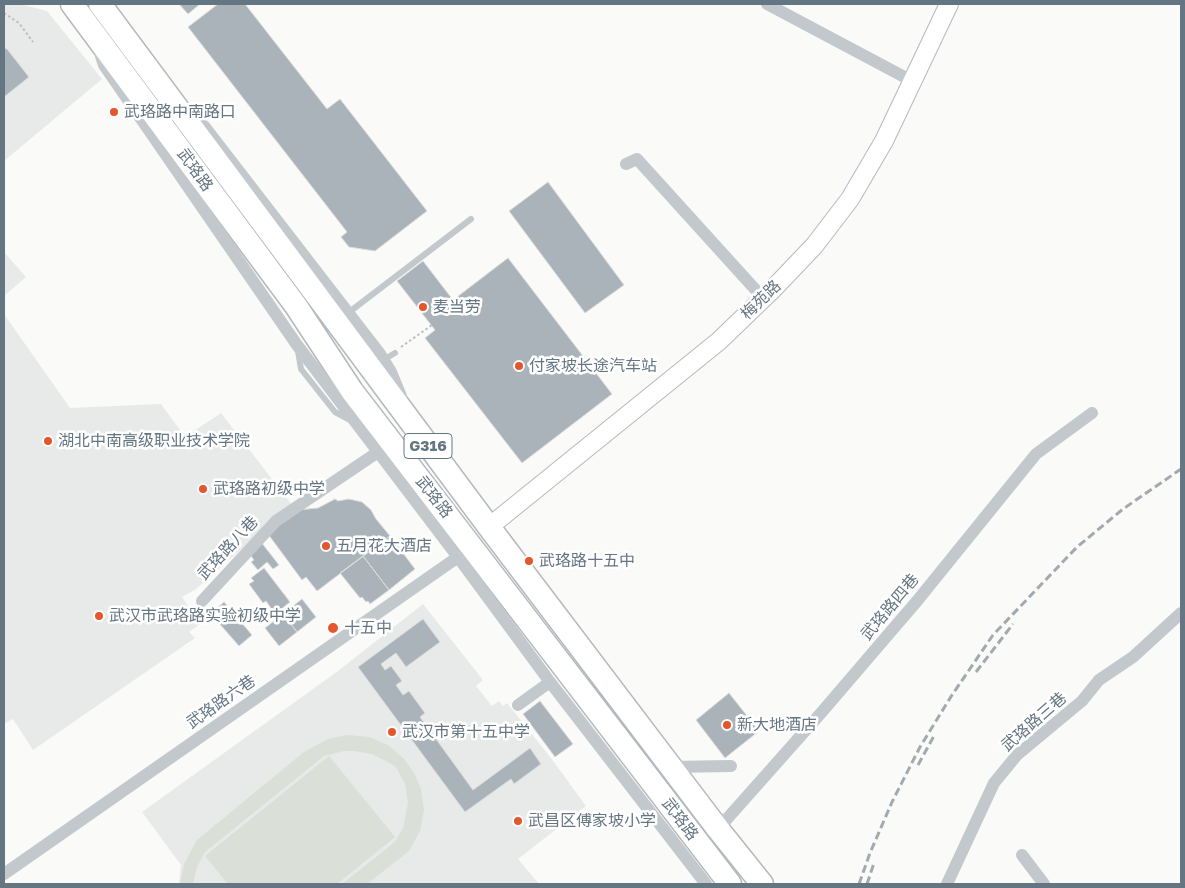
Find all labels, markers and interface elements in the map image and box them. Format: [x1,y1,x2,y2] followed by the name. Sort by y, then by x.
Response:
[124,102,236,122] place label: 武珞路中南路口
[108,106,120,118] marker: 武珞路中南路口
[173,145,217,195] street label: 武珞路
[737,276,785,324] street label: 梅苑路
[433,297,481,317] place label: 麦当劳
[417,301,429,313] marker: 麦当劳
[529,356,657,376] place label: 付家坡长途汽车站
[513,360,525,372] marker: 付家坡长途汽车站
[58,431,250,451] place label: 湖北中南高级职业技术学院
[404,434,452,458] road number: G316
[42,435,54,447] marker: 湖北中南高级职业技术学院
[412,472,456,522] street label: 武珞路
[213,479,325,499] place label: 武珞路初级中学
[197,483,209,495] marker: 武珞路初级中学
[194,512,262,584] street label: 武珞路八巷
[336,536,432,556] place label: 五月花大酒店
[320,540,332,552] marker: 五月花大酒店
[539,551,635,571] place label: 武珞路十五中
[523,555,535,567] marker: 武珞路十五中
[857,570,923,644] street label: 武珞路四巷
[109,606,301,626] place label: 武汉市武珞路实验初级中学
[93,610,105,622] marker: 武汉市武珞路实验初级中学
[344,618,392,638] place label: 十五中
[326,621,340,635] marker: 十五中
[183,671,259,733] street label: 武珞路六巷
[998,689,1070,755] street label: 武珞路三巷
[737,715,817,735] place label: 新大地酒店
[721,719,733,731] marker: 新大地酒店
[402,722,530,742] place label: 武汉市第十五中学
[386,726,398,738] marker: 武汉市第十五中学
[658,794,702,844] street label: 武珞路
[528,811,656,831] place label: 武昌区傅家坡小学
[512,815,524,827] marker: 武昌区傅家坡小学

